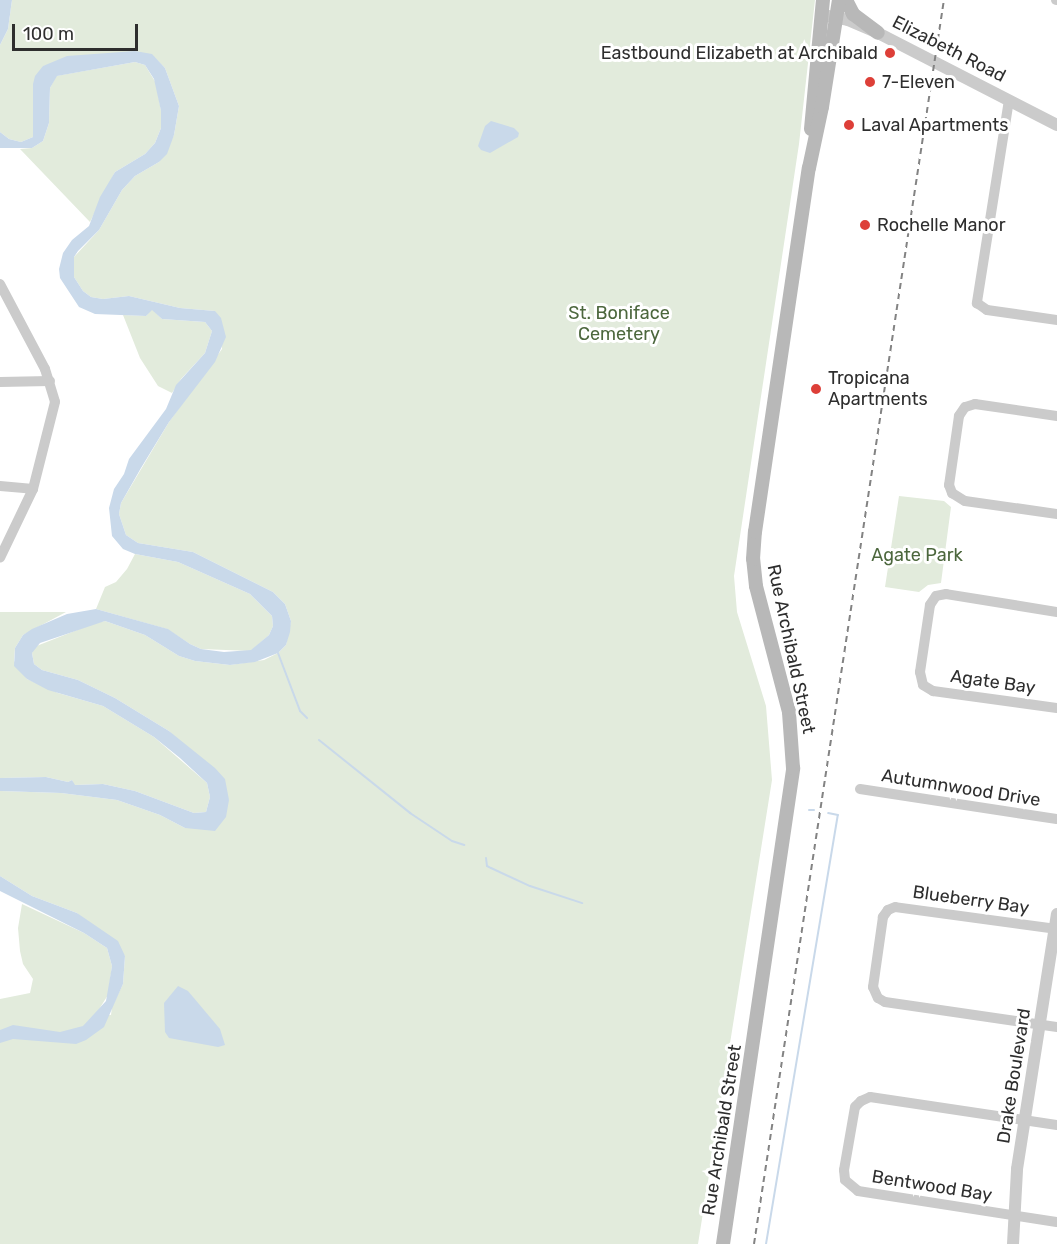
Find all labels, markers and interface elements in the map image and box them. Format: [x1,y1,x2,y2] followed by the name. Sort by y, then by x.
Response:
[889,11,1009,87] street label: Elizabeth Road
[15,12,141,50] scale bar
[23,23,74,45] text: 100 m
[600,42,878,64] place label: Eastbound Elizabeth at Archibald
[883,46,897,60] marker: Eastbound Elizabeth at Archibald
[882,71,955,93] place label: 7-Eleven
[863,75,877,89] marker: 7-Eleven
[861,114,1009,136] place label: Laval Apartments
[842,118,856,132] marker: Laval Apartments
[877,214,1006,236] place label: Rochelle Manor
[858,218,872,232] marker: Rochelle Manor
[568,303,670,346] park label: St. Boniface Cemetery
[828,368,928,410] place label: Tropicana Apartments
[809,382,823,396] marker: Tropicana Apartments
[871,544,963,566] park label: Agate Park
[762,562,820,736] street label: Rue Archibald Street
[949,665,1037,699] street label: Agate Bay
[880,765,1042,811] street label: Autumnwood Drive
[911,881,1031,919] street label: Blueberry Bay
[993,1007,1035,1145] street label: Drake Boulevard
[698,1043,746,1217] street label: Rue Archibald Street
[870,1166,994,1206] street label: Bentwood Bay

